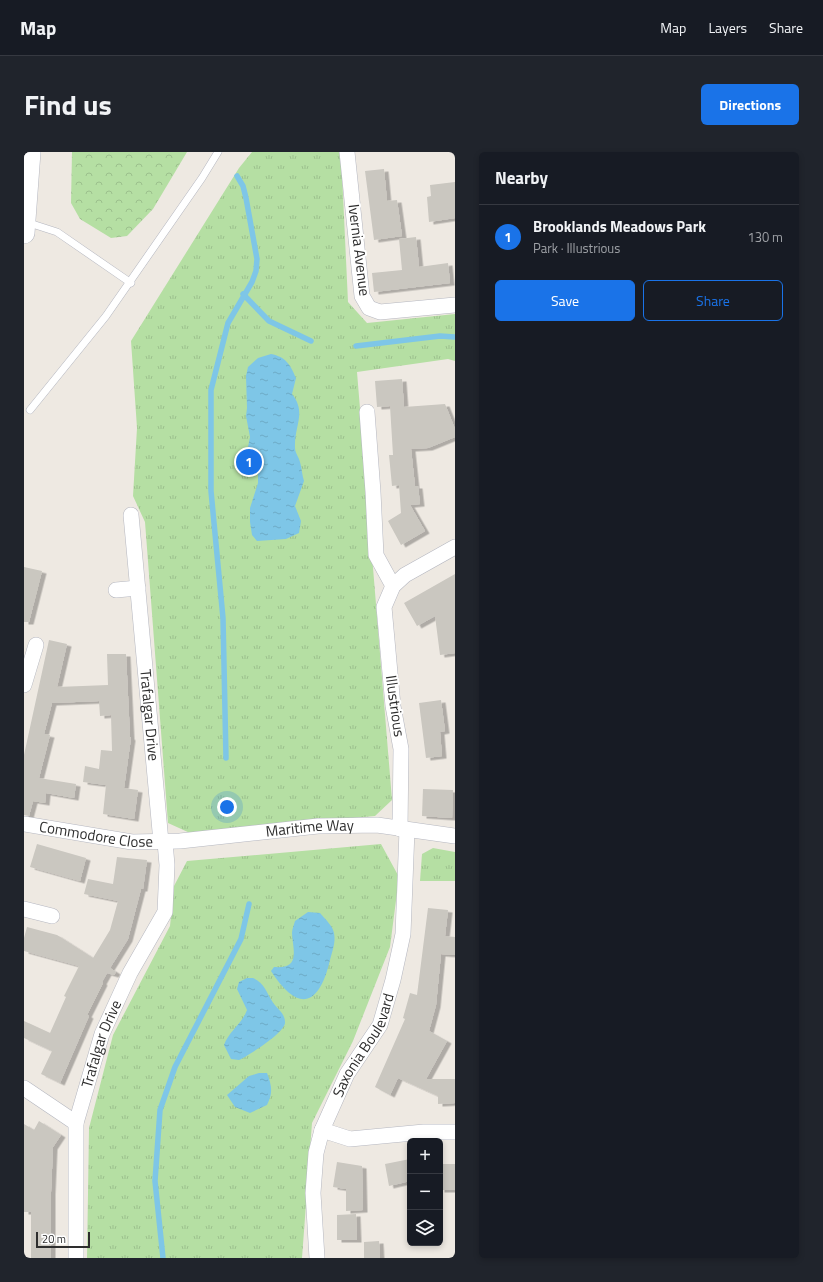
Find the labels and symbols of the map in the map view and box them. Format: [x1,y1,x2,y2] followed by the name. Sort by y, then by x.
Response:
[342,203,377,297] street label: Ivernia Avenue
[236,447,262,477] pin: 1
[134,668,166,762] street label: Trafalgar Drive
[380,674,411,738] street label: Illustrious
[217,797,237,817] your location
[264,813,354,843] street label: Maritime Way
[38,815,153,853] street label: Commodore Close
[326,990,400,1101] street label: Saxonia Boulevard
[75,996,127,1091] street label: Trafalgar Drive
[36,1230,90,1249] scale bar

